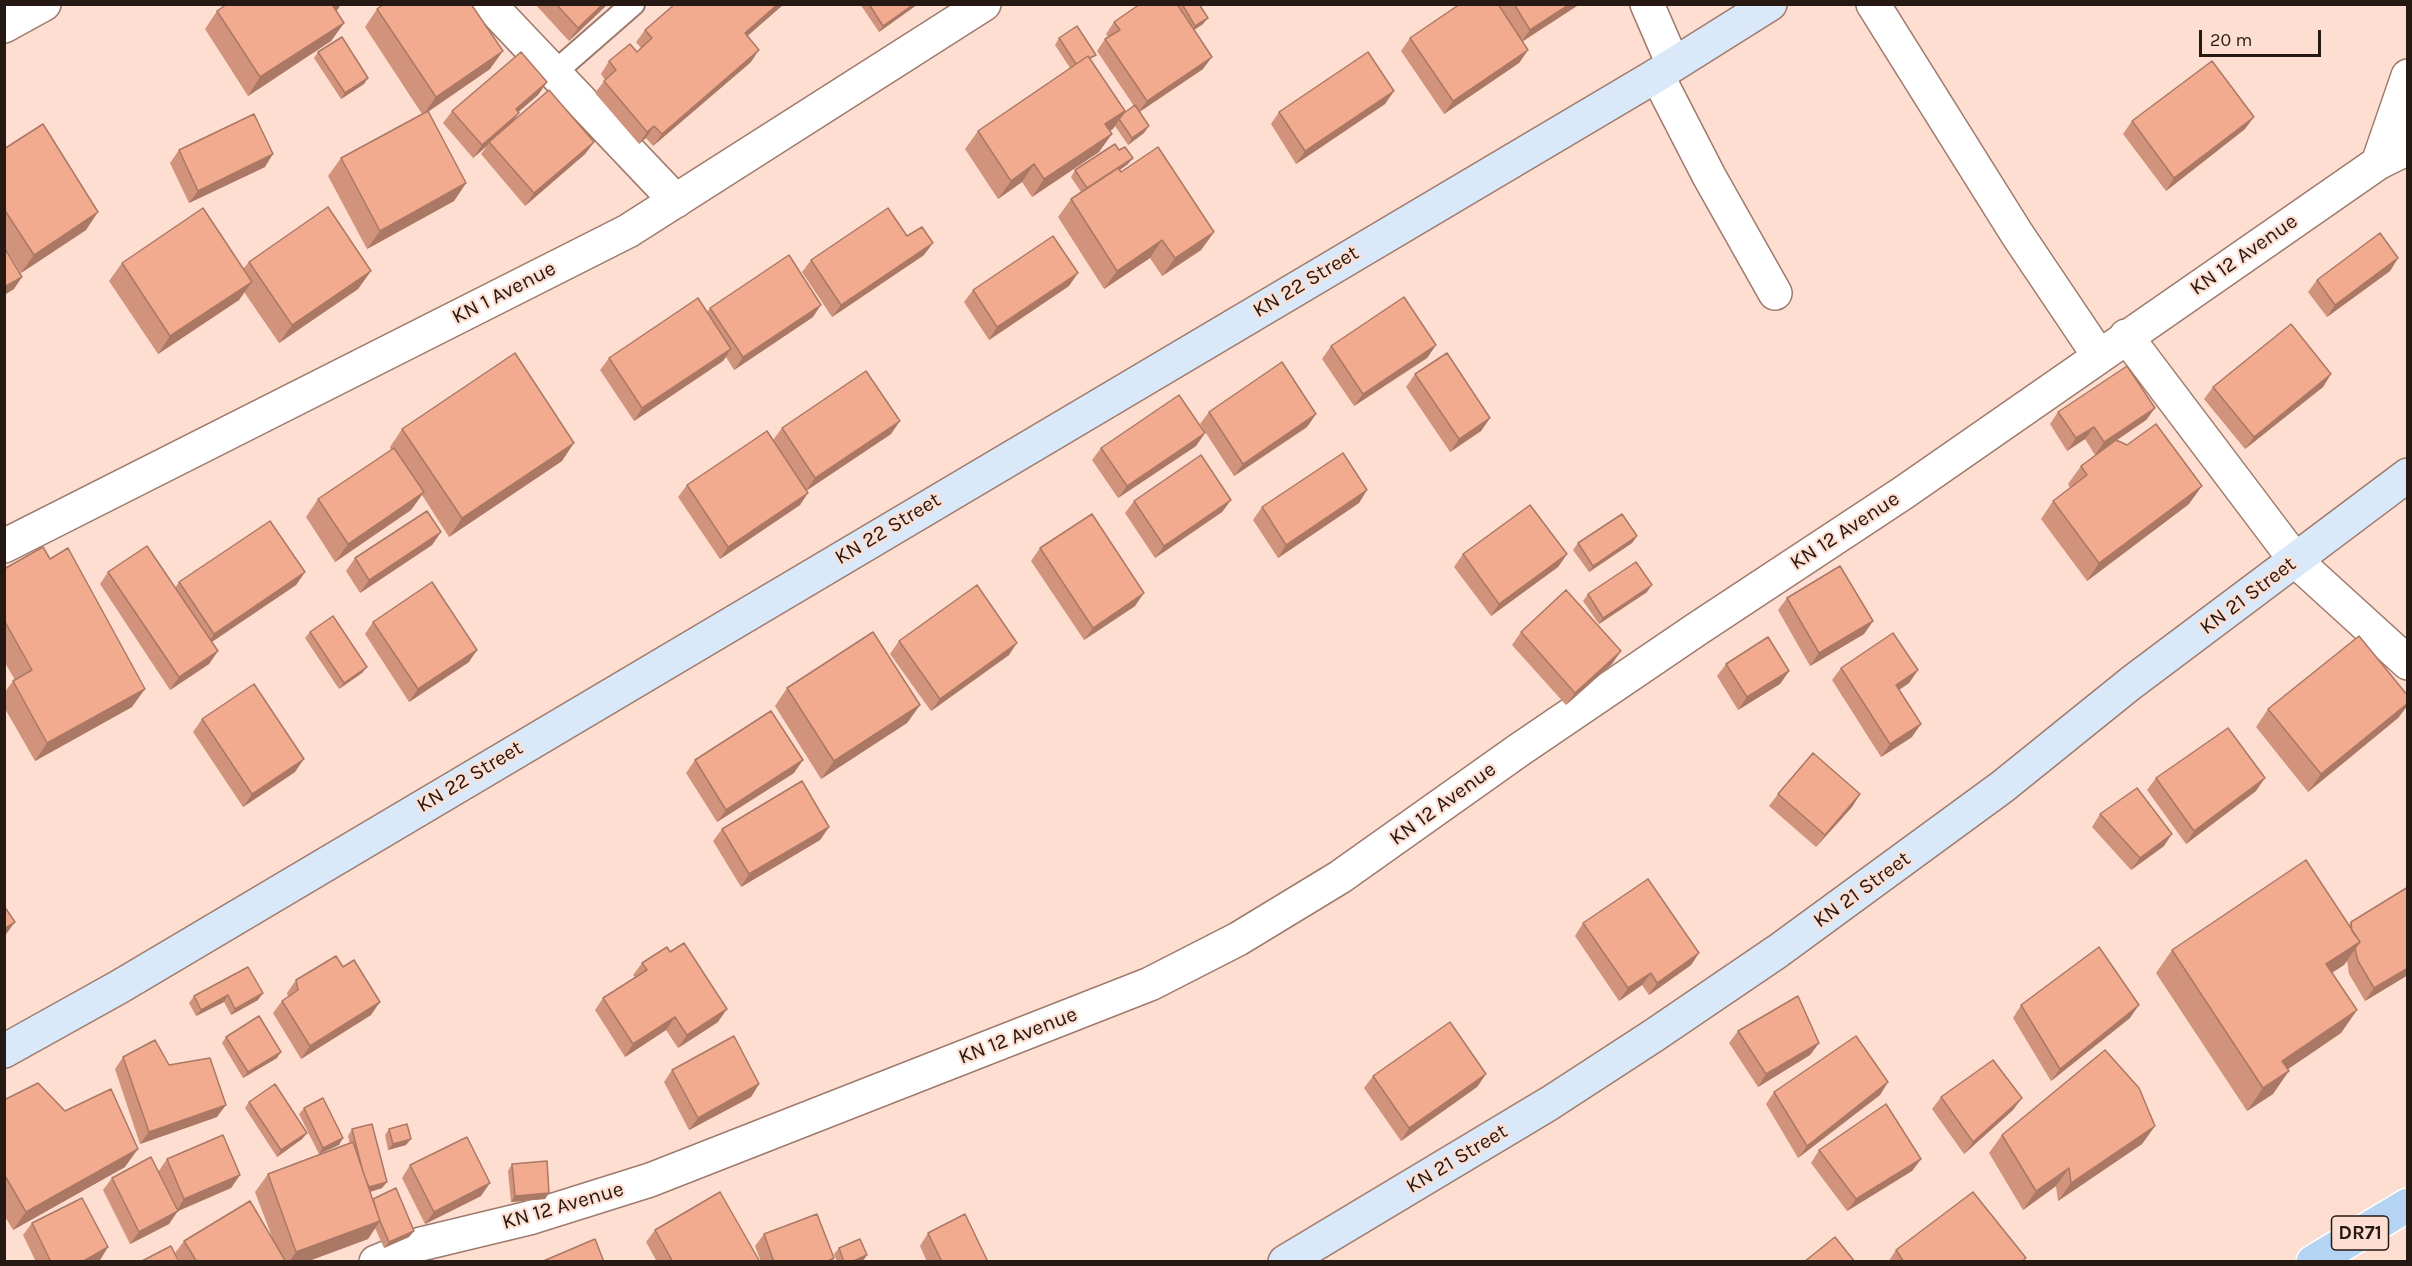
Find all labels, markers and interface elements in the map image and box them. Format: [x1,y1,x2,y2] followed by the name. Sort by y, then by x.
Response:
[2202,18,2324,56] scale bar
[2210,29,2252,51] text: 20 m
[2185,209,2303,301] street label: KN 12 Avenue
[1248,241,1364,323] street label: KN 22 Street
[448,256,560,330] street label: KN 1 Avenue
[1786,486,1904,576] street label: KN 12 Avenue
[830,488,946,570] street label: KN 22 Street
[2195,552,2301,640] street label: KN 21 Street
[412,736,528,818] street label: KN 22 Street
[1385,757,1501,851] street label: KN 12 Avenue
[1809,846,1915,934] street label: KN 21 Street
[955,1002,1081,1070] street label: KN 12 Avenue
[1402,1119,1512,1199] street label: KN 21 Street
[499,1177,627,1235] street label: KN 12 Avenue
[2332,1216,2388,1250] road number: DR71

